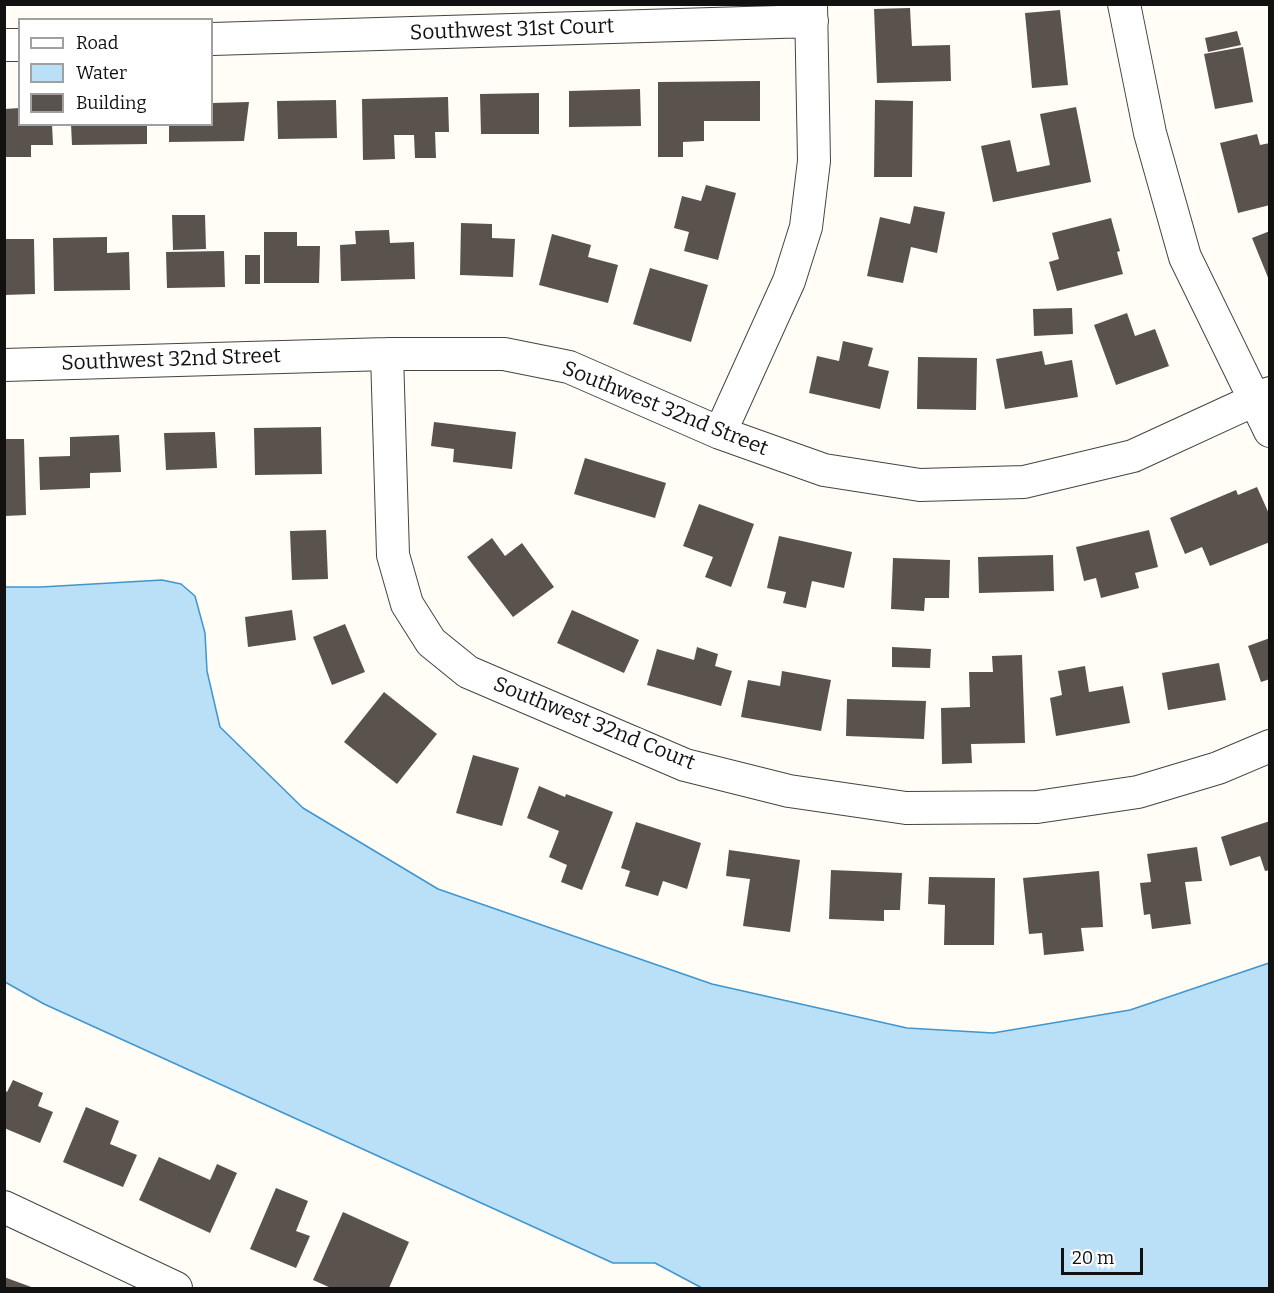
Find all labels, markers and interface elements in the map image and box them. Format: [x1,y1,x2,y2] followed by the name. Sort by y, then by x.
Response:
[409,14,615,46] street label: Southwest 31st Court
[18,18,213,126] legend
[76,32,118,54] text: Road
[76,62,127,84] text: Water
[76,92,147,114] text: Building
[61,344,281,376] street label: Southwest 32nd Street
[558,356,772,462] street label: Southwest 32nd Street
[489,672,699,776] street label: Southwest 32nd Court
[1064,1236,1146,1274] scale bar
[1072,1247,1114,1269] text: 20 m

